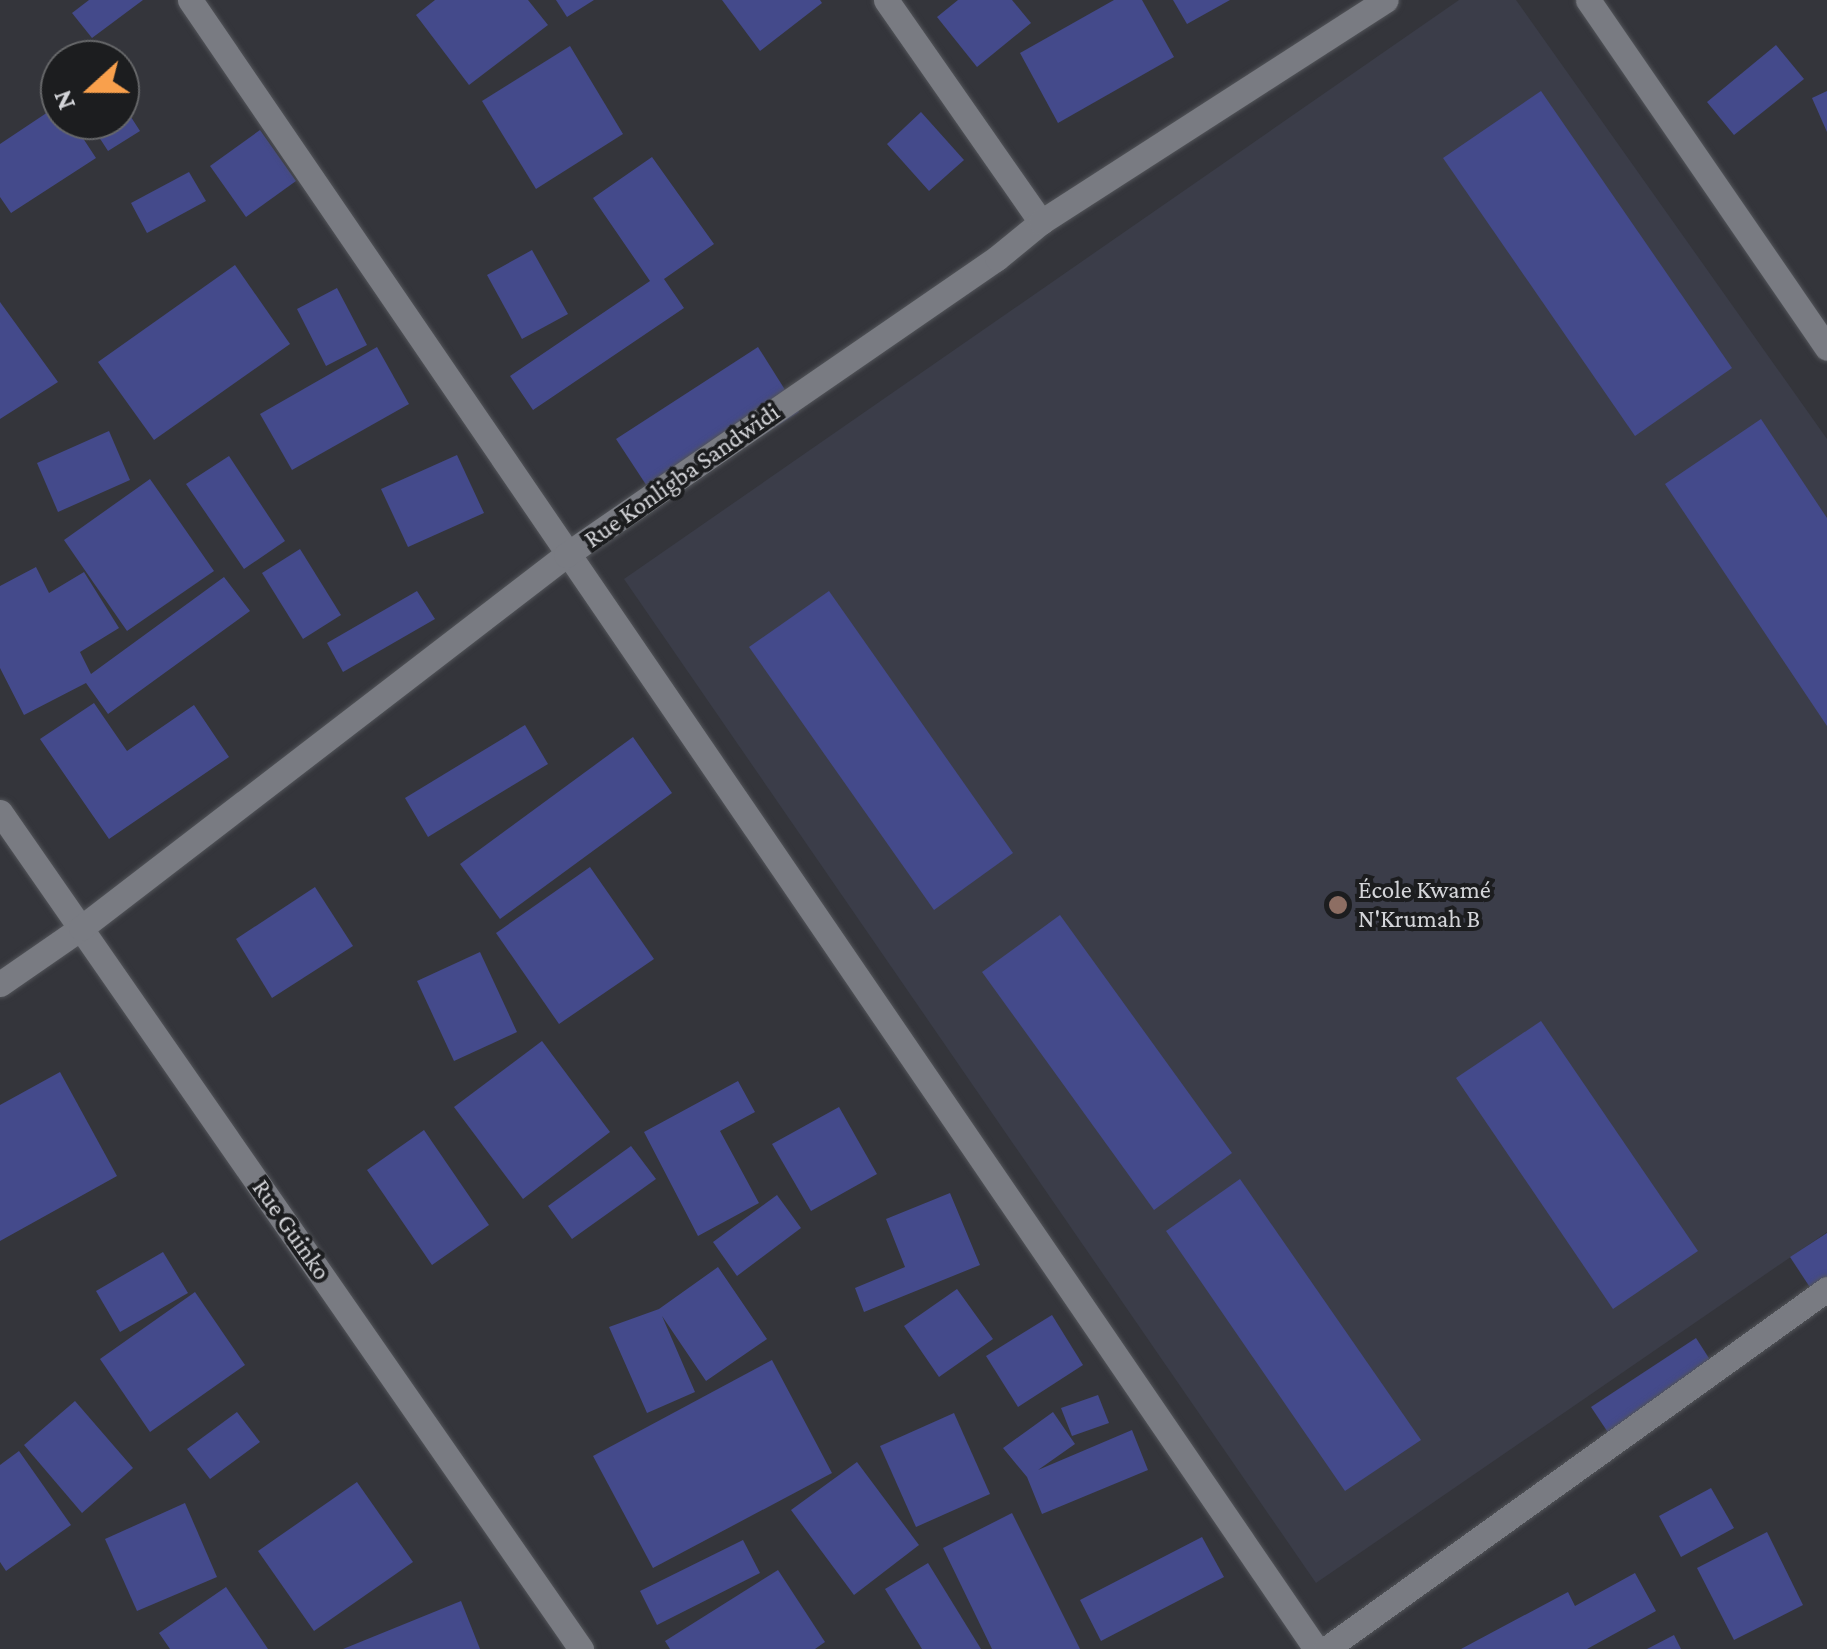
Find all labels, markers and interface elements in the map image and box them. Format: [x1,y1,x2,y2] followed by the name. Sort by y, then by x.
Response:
[40,40,140,140] north arrow
[46,86,81,115] text: N
[579,397,785,555] street label: Rue Konligba Sandwidi
[1358,876,1491,935] place label: École Kwamé N'Krumah B
[1327,894,1349,916] marker: École Kwamé N'Krumah B
[246,1174,336,1286] street label: Rue Guinko

